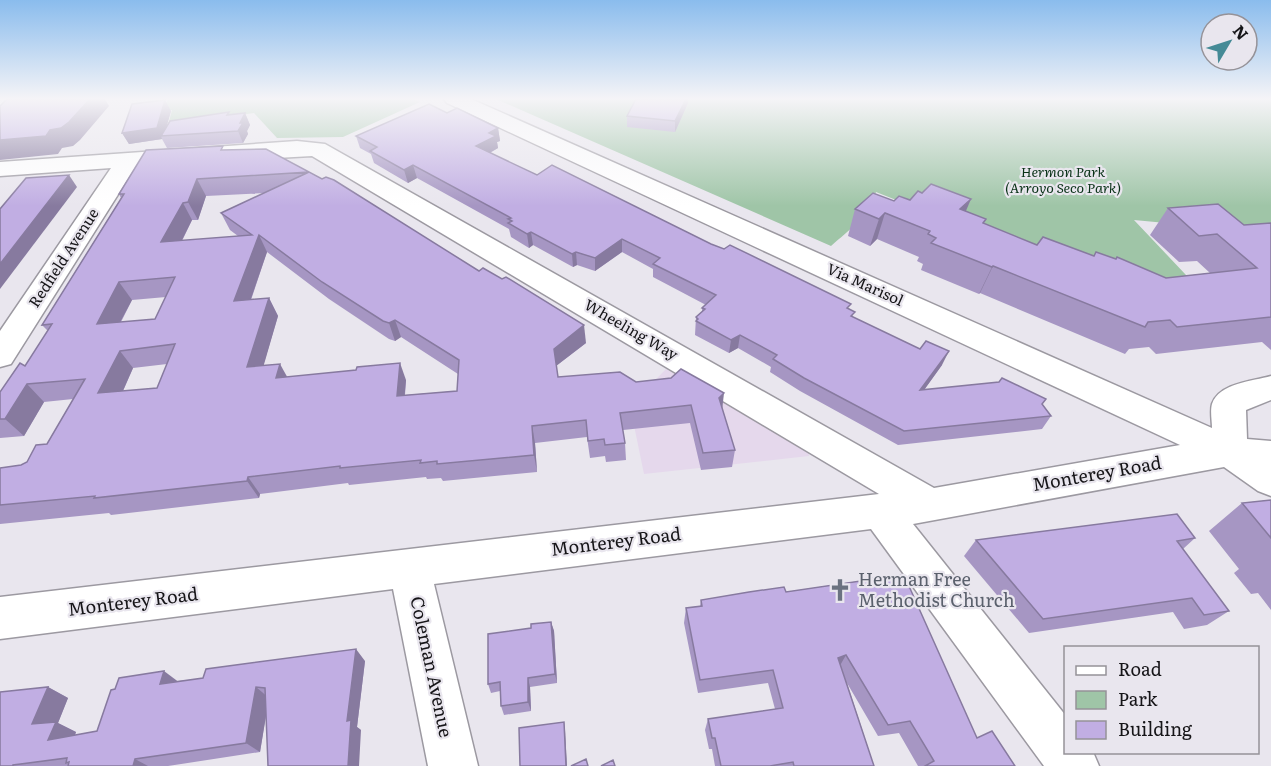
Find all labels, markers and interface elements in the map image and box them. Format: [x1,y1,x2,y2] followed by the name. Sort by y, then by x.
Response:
[1199,12,1259,72] north arrow
[1228,19,1255,45] text: N
[1005,161,1121,197] park label: Hermon Park (Arroyo Seco Park)
[22,203,104,311] street label: Redfield Avenue
[823,256,908,311] street label: Via Marisol
[581,293,683,365] street label: Wheeling Way
[1030,448,1164,497] street label: Monterey Road
[549,519,682,562] street label: Monterey Road
[858,565,1015,613] place label: Herman Free Methodist Church
[827,577,853,603] church icon: Herman Free Methodist Church
[66,579,199,622] street label: Monterey Road
[404,594,461,740] street label: Coleman Avenue
[1064,646,1259,754] legend
[1118,655,1162,682] text: Road
[1118,685,1159,712] text: Park
[1118,715,1193,742] text: Building

